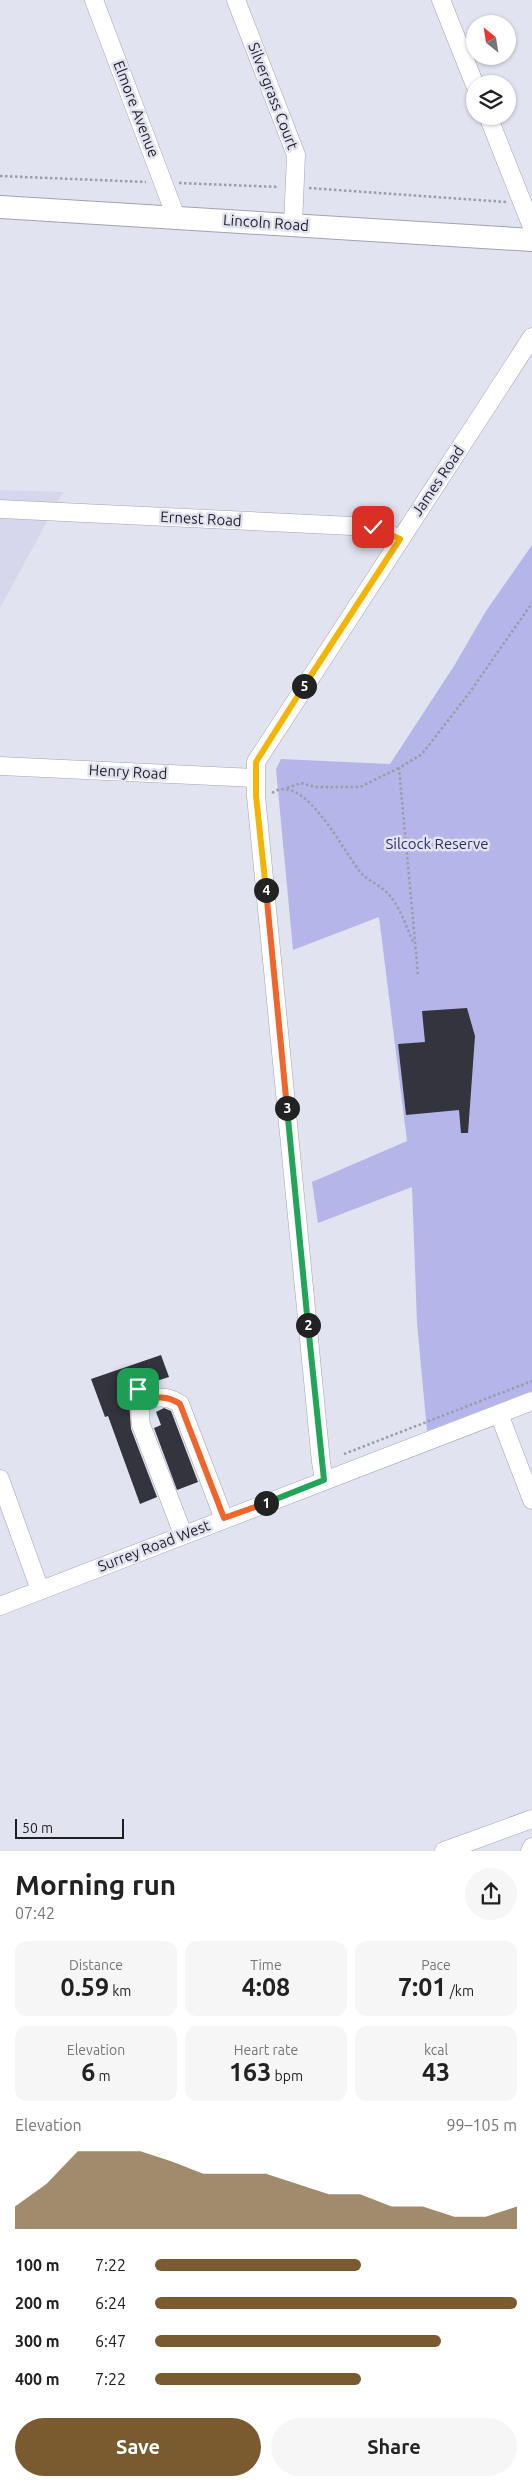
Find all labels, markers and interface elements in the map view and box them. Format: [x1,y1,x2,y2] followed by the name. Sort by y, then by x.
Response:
[466,15,516,65] north arrow
[466,15,516,125] map controls
[245,40,302,152] street label: Silvergrass Court
[110,58,163,159] street label: Elmore Avenue
[466,75,516,125] button: layers
[223,211,310,234] street label: Lincoln Road
[408,442,467,519] street label: James Road
[352,506,394,548] pin
[160,508,242,529] street label: Ernest Road
[359,513,387,541] icon: check
[292,674,316,698] pin: 5
[301,678,308,694] text: 5
[88,761,168,782] street label: Henry Road
[385,835,489,852] park label: Silcock Reserve
[254,878,278,902] pin: 4
[263,882,270,898] text: 4
[274,1096,300,1120] pin: 3
[284,1100,291,1116] text: 3
[296,1312,320,1338] pin: 2
[305,1317,312,1333] text: 2
[117,1368,159,1410] pin
[124,1375,152,1403] icon: arrive
[254,1490,278,1516] pin: 1
[263,1495,270,1511] text: 1
[95,1516,213,1575] street label: Surrey Road West
[15,1816,124,1839] scale bar
[22,1820,53,1836] text: 50 m
[465,1868,517,1920] button: share
[15,1869,176,1900] text: Morning run
[15,1904,55,1922] text: 07:42
[69,1957,123,1973] text: Distance
[250,1957,282,1973] text: Time
[421,1957,451,1973] text: Pace
[61,1973,109,2001] text: 0.59
[242,1973,290,2001] text: 4:08
[398,1973,446,2001] text: 7:01
[109,1983,131,1999] text: km
[446,1983,474,1999] text: /km
[67,2042,125,2058] text: Elevation
[234,2042,298,2058] text: Heart rate
[424,2042,448,2058] text: kcal
[81,2058,95,2086] text: 6
[229,2058,271,2086] text: 163
[422,2058,450,2086] text: 43
[95,2068,111,2084] text: m
[271,2068,303,2084] text: bpm
[15,2116,82,2134] text: Elevation
[446,2116,517,2134] text: 99–105 m
[15,2256,60,2274] text: 100 m
[95,2256,126,2274] text: 7:22
[15,2294,60,2312] text: 200 m
[95,2294,126,2312] text: 6:24
[15,2332,60,2350] text: 300 m
[95,2332,126,2350] text: 6:47
[15,2370,60,2388] text: 400 m
[95,2370,126,2388] text: 7:22
[15,2418,261,2476] button: Save
[271,2418,517,2476] button: Share

